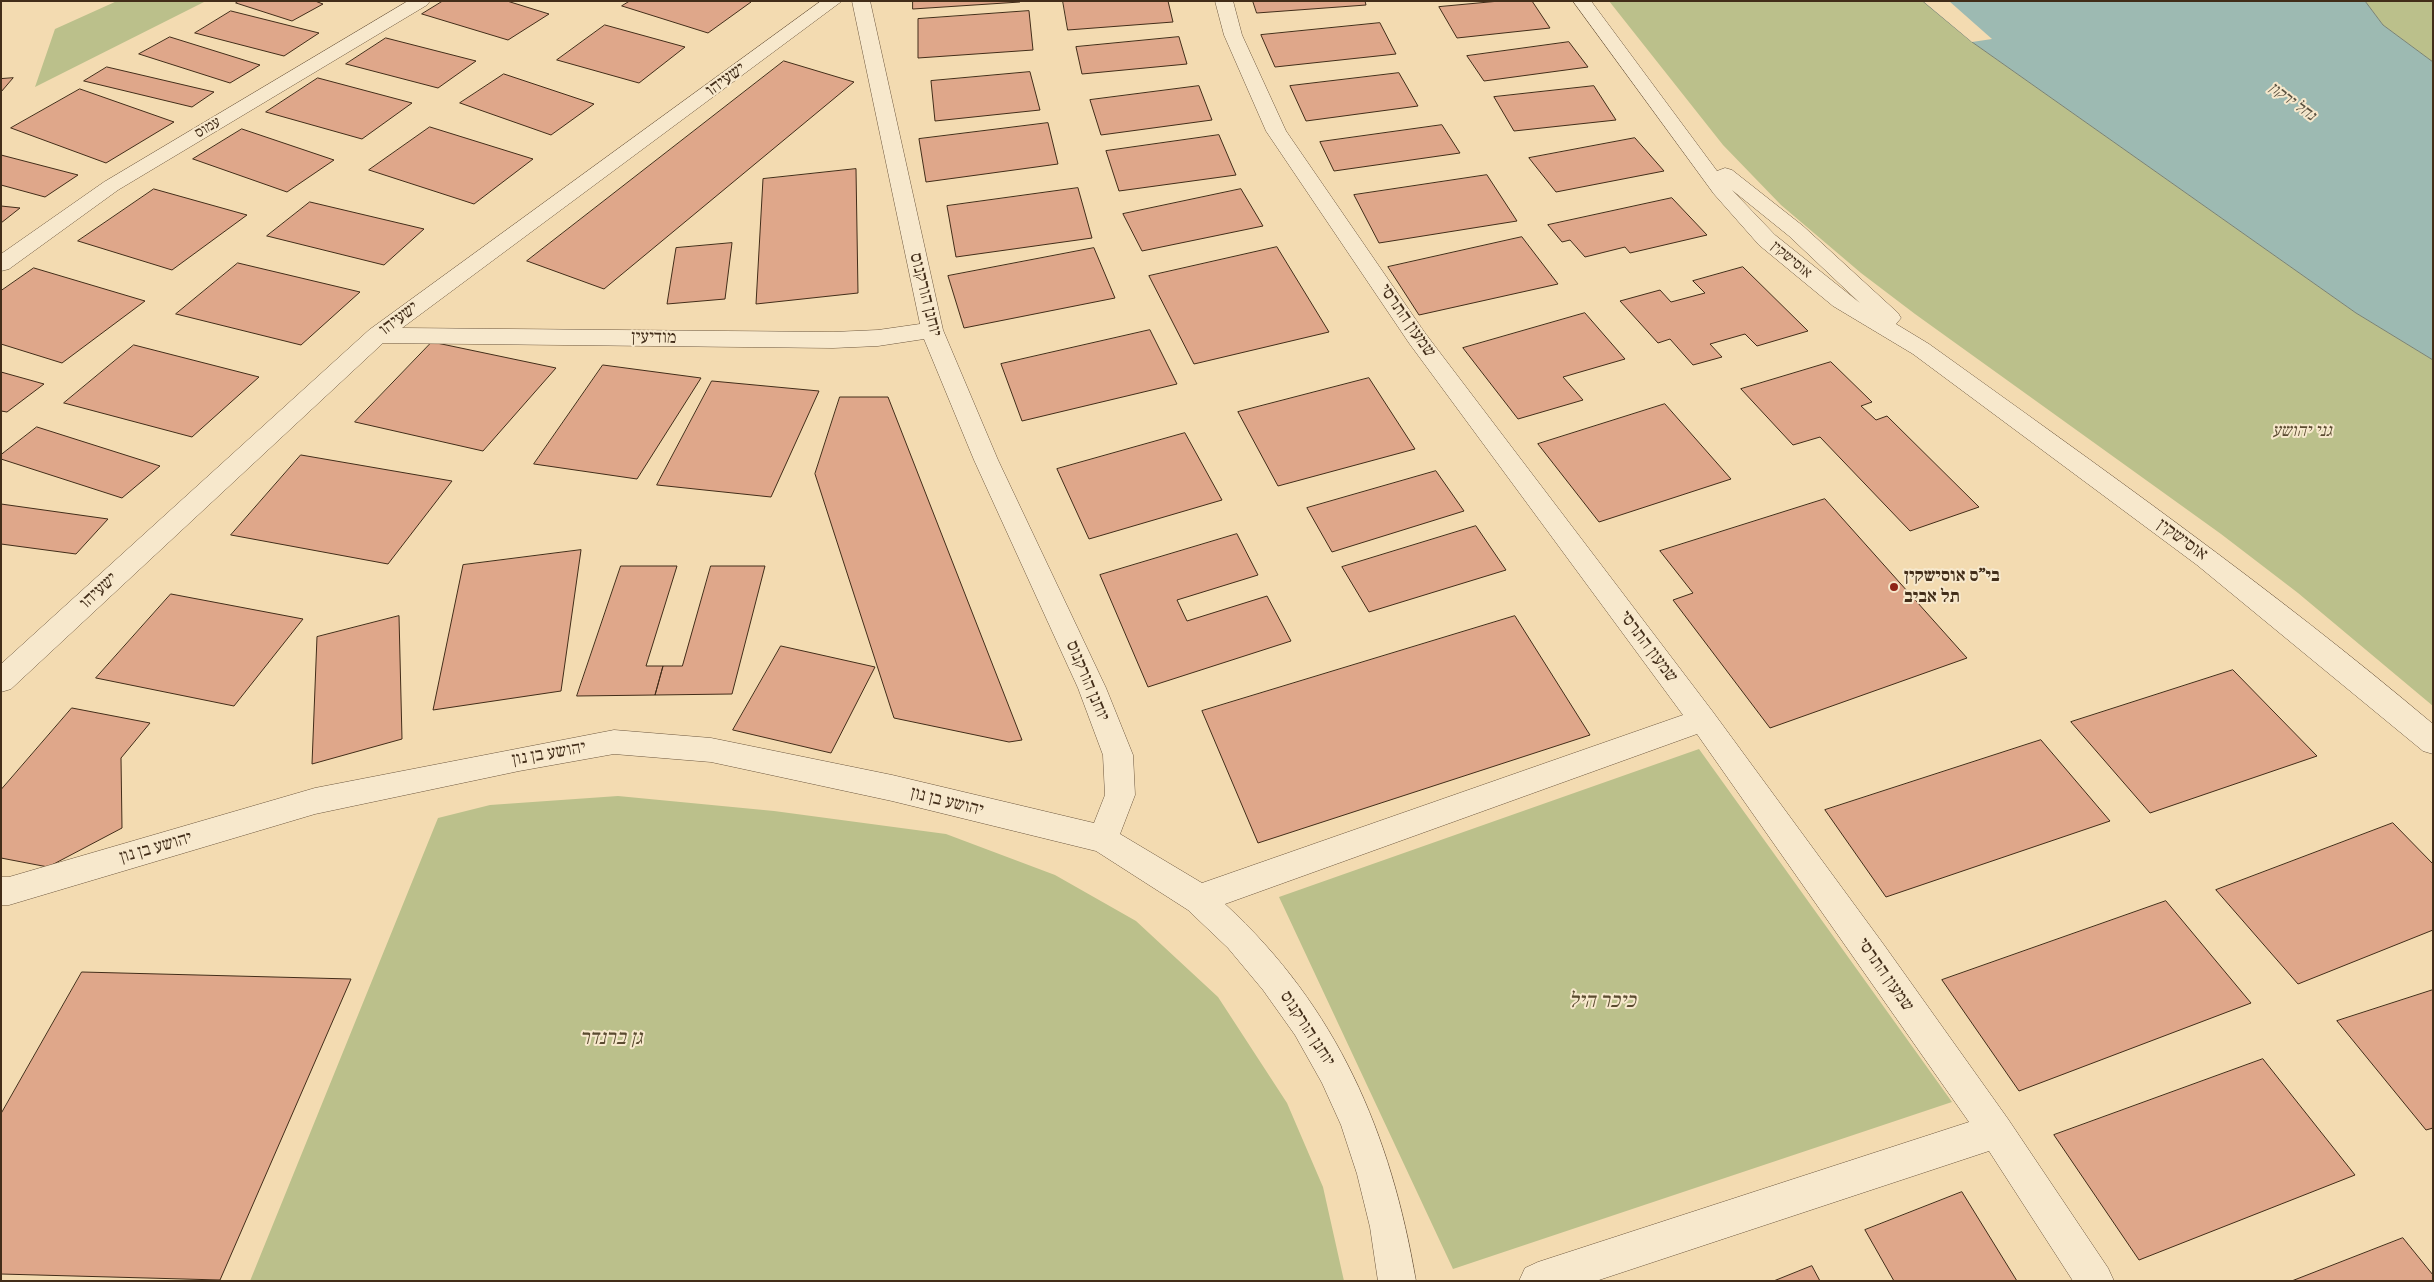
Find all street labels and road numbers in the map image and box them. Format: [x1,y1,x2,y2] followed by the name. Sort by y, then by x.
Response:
[702,58,750,102] street label: ישעיהו
[192,113,224,143] street label: עמוס
[1767,238,1815,282] street label: אוסישקין
[904,251,946,339] street label: יוחנן הורקנוס
[1374,280,1440,362] street label: שמעון התרסי
[375,297,423,341] street label: ישעיהו
[631,327,677,349] street label: מודיעין
[2152,514,2212,566] street label: אוסישקין
[76,568,122,614] street label: ישעיהו
[1614,607,1682,687] street label: שמעון התרסי
[1060,637,1114,725] street label: יוחנן הורקנוס
[510,737,588,771] street label: יהושע בן נון
[908,782,986,822] street label: יהושע בן נון
[117,827,195,869] street label: יהושע בן נון
[1852,934,1918,1016] street label: שמעון התרסי
[1275,987,1339,1071] street label: יוחנן הורקנוס

